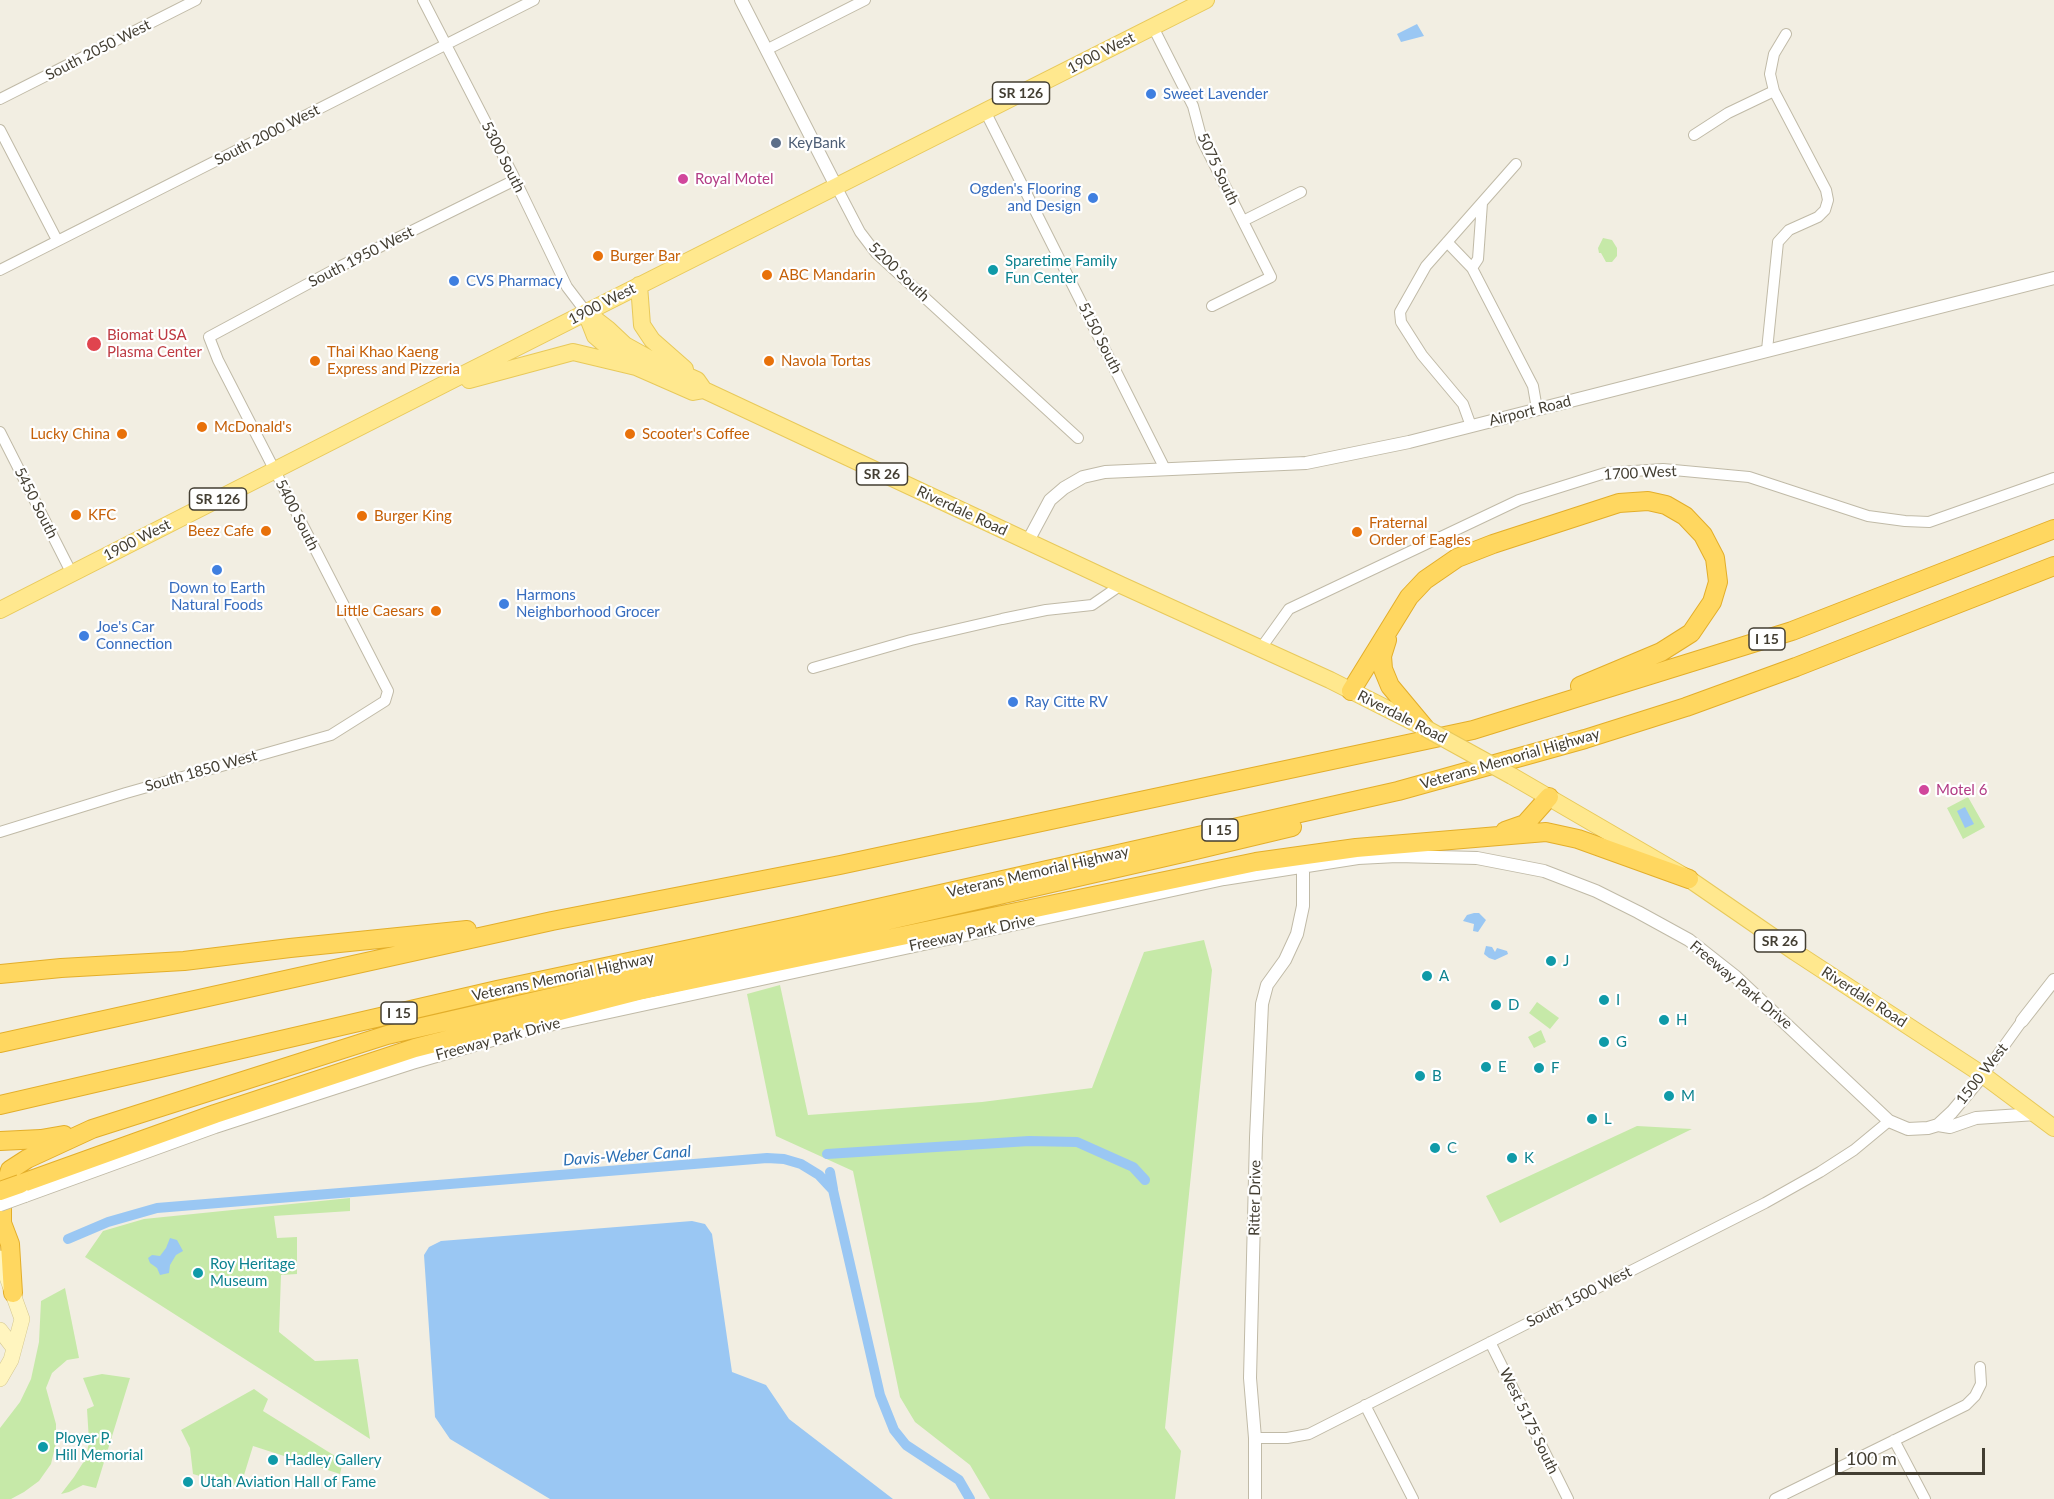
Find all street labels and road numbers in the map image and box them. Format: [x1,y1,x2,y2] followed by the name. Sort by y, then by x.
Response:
[42,16,154,84] street label: South 2050 West
[1064,28,1138,78] street label: 1900 West
[992,82,1050,104] road number: SR 126
[211,101,323,169] street label: South 2000 West
[477,118,529,196] street label: 5300 South
[1193,130,1243,208] street label: 5075 South
[305,223,417,291] street label: South 1950 West
[865,239,933,305] street label: 5200 South
[565,279,639,329] street label: 1900 West
[1074,299,1126,377] street label: 5150 South
[1487,392,1573,430] street label: Airport Road
[1603,462,1677,484] street label: 1700 West
[856,463,908,485] road number: SR 26
[10,464,62,542] street label: 5450 South
[271,476,323,554] street label: 5400 South
[914,482,1010,540] street label: Riverdale Road
[190,488,246,510] road number: SR 126
[100,515,174,565] street label: 1900 West
[1749,628,1785,650] road number: I 15
[1354,687,1450,747] street label: Riverdale Road
[1418,725,1602,793] street label: Veterans Memorial Highway
[143,746,259,796] street label: South 1850 West
[1202,819,1238,841] road number: I 15
[945,842,1131,902] street label: Veterans Memorial Highway
[907,911,1037,955] street label: Freeway Park Drive
[1754,930,1806,952] road number: SR 26
[1686,937,1796,1033] street label: Freeway Park Drive
[470,949,656,1005] street label: Veterans Memorial Highway
[1818,963,1910,1031] street label: Riverdale Road
[381,1002,417,1024] road number: I 15
[434,1014,562,1064] street label: Freeway Park Drive
[1952,1040,2012,1108] street label: 1500 West
[1245,1160,1265,1236] street label: Ritter Drive
[1523,1263,1635,1331] street label: South 1500 West
[1496,1365,1562,1477] street label: West 5175 South

